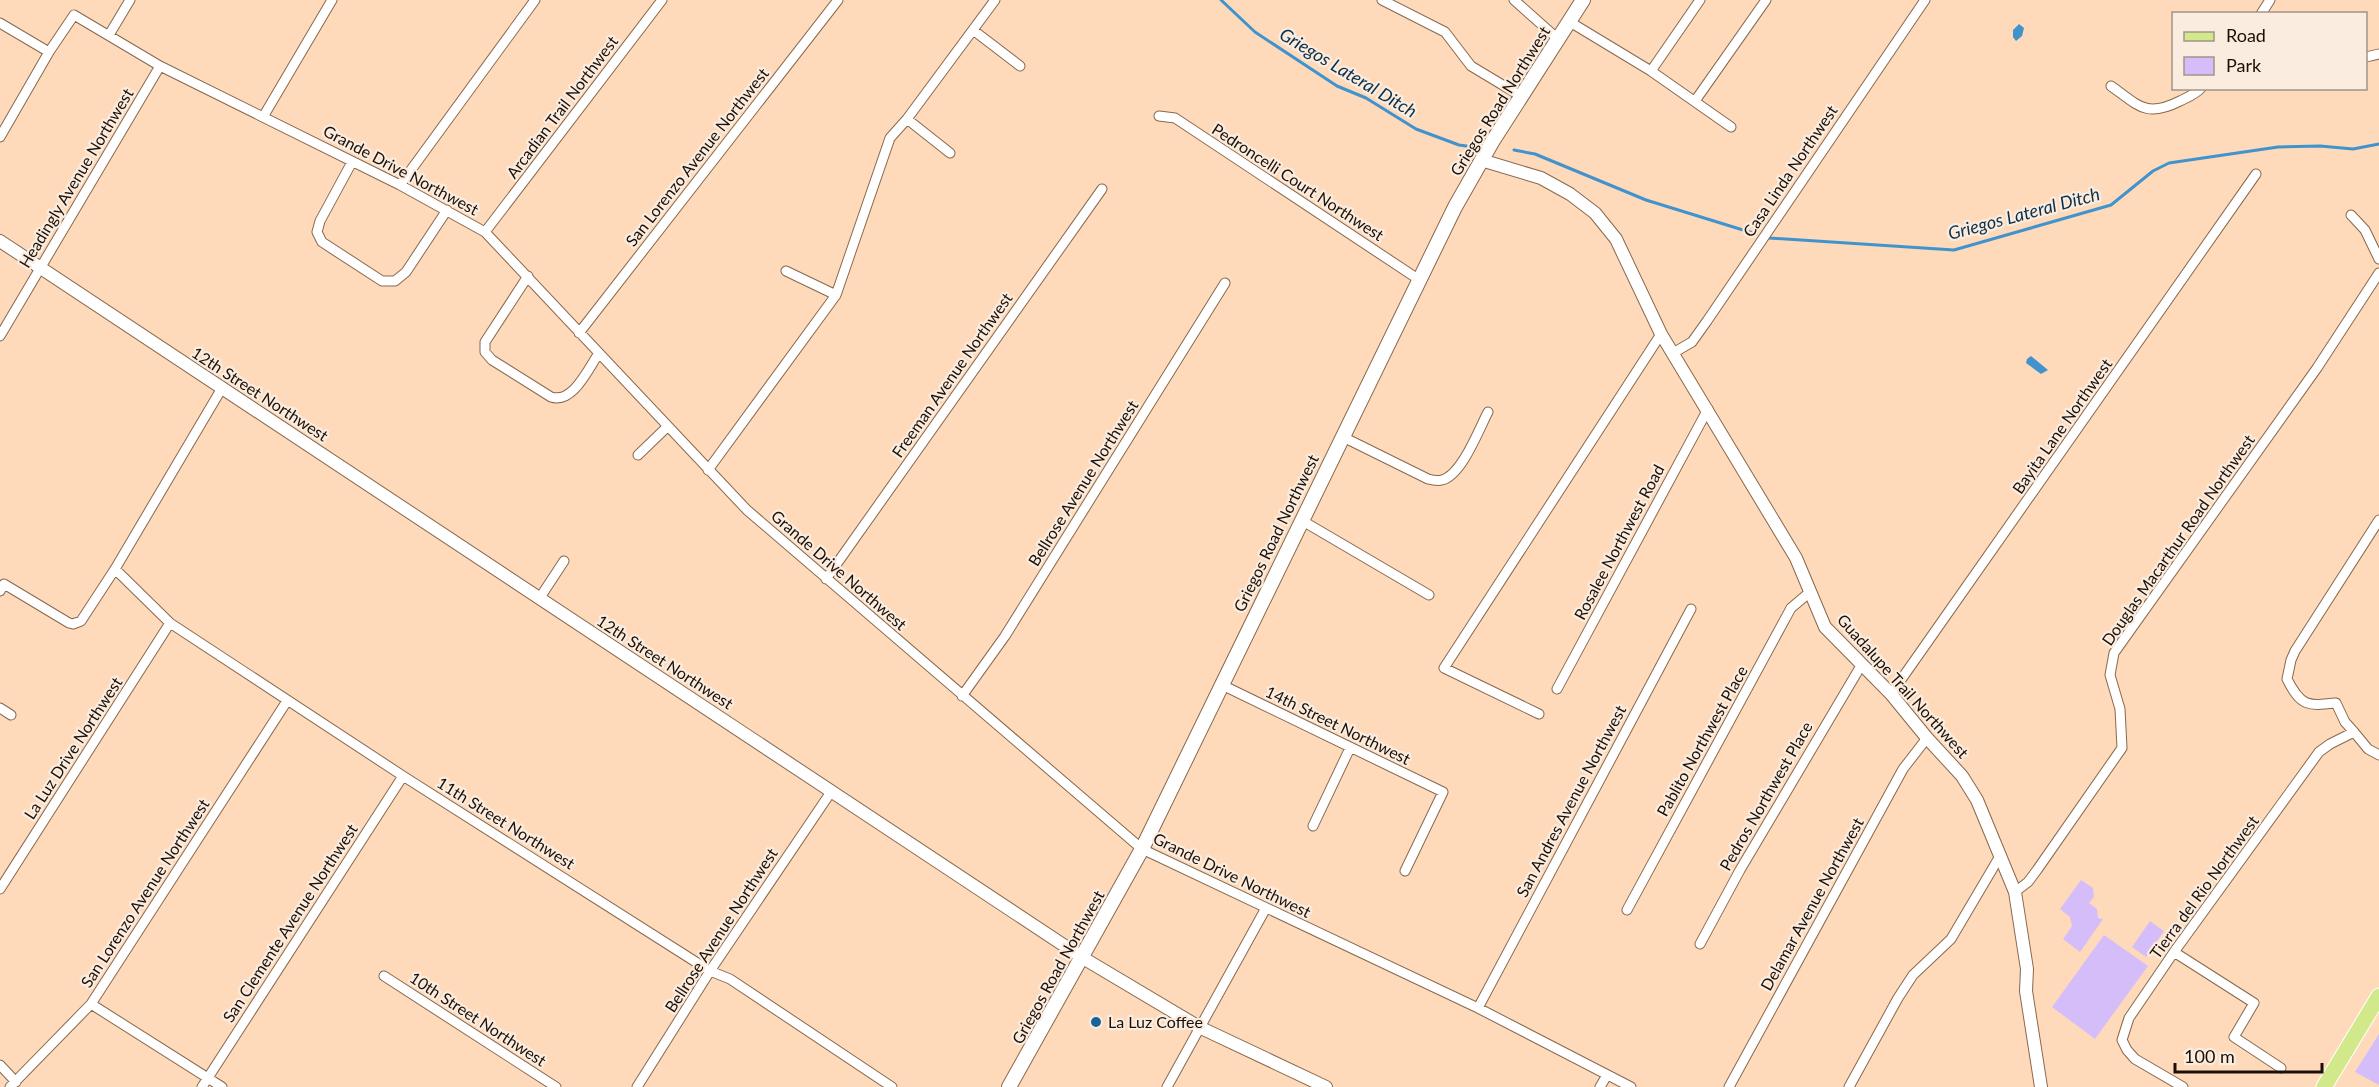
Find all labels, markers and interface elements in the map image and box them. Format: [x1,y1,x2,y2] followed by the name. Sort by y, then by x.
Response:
[2172,12,2367,90] legend
[1276,22,1421,122] water label: Griegos Lateral Ditch
[1446,22,1554,179] street label: Griegos Road Northwest
[2226,24,2266,46] text: Road
[502,32,621,182] street label: Arcadian Trail Northwest
[2226,54,2262,76] text: Park
[621,64,772,250] street label: San Lorenzo Avenue Northwest
[14,84,137,271] street label: Headingly Avenue Northwest
[1738,101,1841,240] street label: Casa Linda Northwest
[1209,119,1388,244] street label: Pedroncelli Court Northwest
[320,121,482,219] street label: Grande Drive Northwest
[1945,182,2102,244] water label: Griegos Lateral Ditch
[887,289,1016,461] street label: Freeman Avenue Northwest
[189,342,332,445] street label: 12th Street Northwest
[2008,354,2116,497] street label: Bayita Lane Northwest
[1024,396,1142,569] street label: Bellrose Avenue Northwest
[2097,430,2258,649] street label: Douglas Macarthur Road Northwest
[1229,451,1322,615] street label: Griegos Road Northwest
[1570,461,1668,623] street label: Rosalee Northwest Road
[768,506,911,634] street label: Grande Drive Northwest
[594,610,737,713] street label: 12th Street Northwest
[1834,610,1973,762] street label: Guadalupe Trail Northwest
[1652,662,1751,819] street label: Pablito Northwest Place
[20,673,126,822] street label: La Luz Drive Northwest
[1263,681,1414,768] street label: 14th Street Northwest
[1512,701,1629,900] street label: San Andres Avenue Northwest
[1715,718,1816,873] street label: Pedros Northwest Place
[434,772,579,873] street label: 11th Street Northwest
[76,795,213,991] street label: San Lorenzo Avenue Northwest
[2145,811,2262,962] street label: Tierra del Rio Northwest
[1756,814,1867,993] street label: Delamar Avenue Northwest
[218,820,361,1025] street label: San Clemente Avenue Northwest
[1150,828,1314,921] street label: Grande Drive Northwest
[660,844,781,1015] street label: Bellrose Avenue Northwest
[1007,886,1108,1047] street label: Griegos Road Northwest
[407,967,550,1070] street label: 10th Street Northwest
[1108,1012,1203,1031] place label: La Luz Coffee
[1089,1015,1103,1029] marker: La Luz Coffee
[2175,1036,2322,1074] scale bar
[2184,1045,2235,1067] text: 100 m

